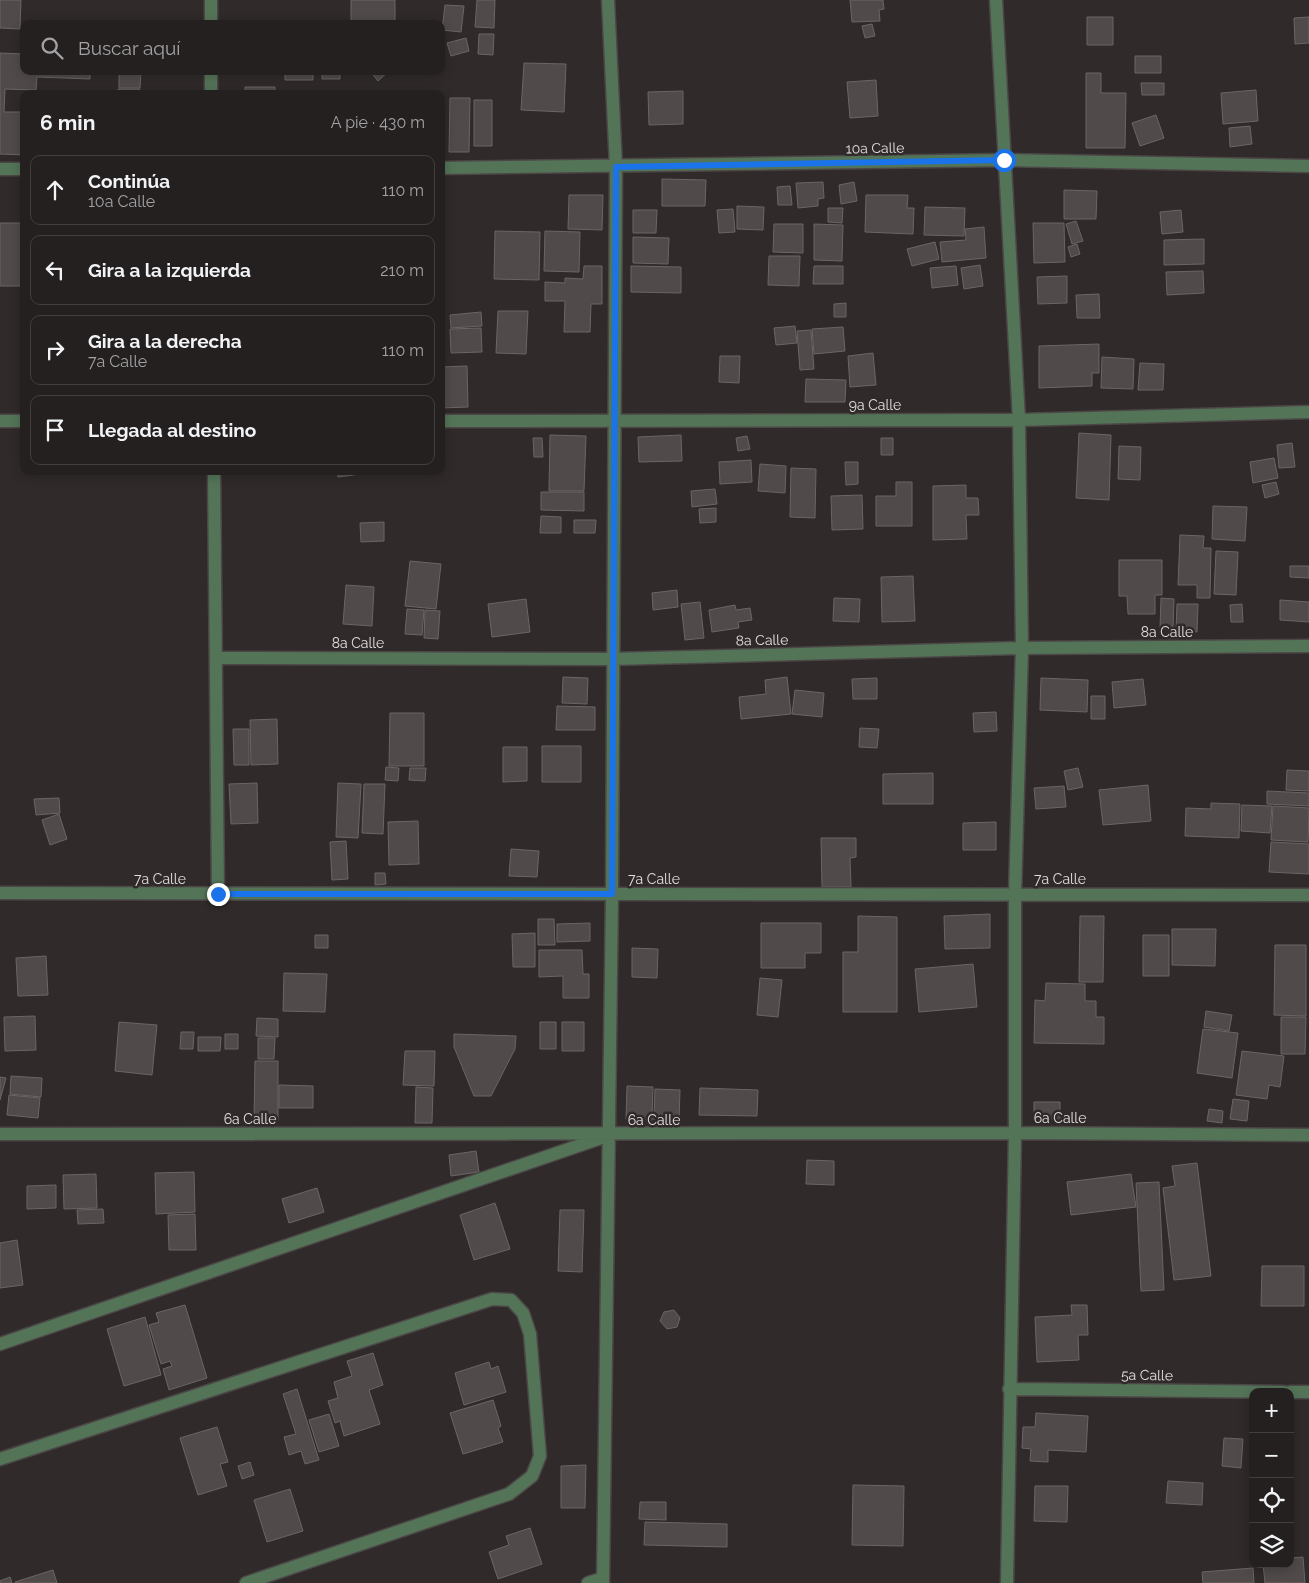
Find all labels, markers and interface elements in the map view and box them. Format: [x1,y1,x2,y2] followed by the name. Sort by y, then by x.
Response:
[20,20,445,75] search box
[38,34,66,62] icon: search
[78,37,180,59] text: Buscar aquí
[40,110,95,135] text: 6 min
[331,113,425,132] text: A pie · 430 m
[845,139,905,157] street label: 10a Calle
[993,149,1016,172] route start
[88,170,170,192] text: Continúa
[41,176,69,204] icon: ahead
[382,181,424,200] text: 110 m
[88,192,155,211] text: 10a Calle
[41,256,69,284] icon: left
[88,259,251,281] text: Gira a la izquierda
[380,261,424,280] text: 210 m
[88,330,242,352] text: Gira a la derecha
[41,336,69,364] icon: right
[382,341,424,360] text: 110 m
[88,352,147,371] text: 7a Calle
[849,397,901,413] street label: 9a Calle
[41,416,69,444] icon: arrive
[88,419,256,441] text: Llegada al destino
[1141,624,1193,640] street label: 8a Calle
[736,632,788,648] street label: 8a Calle
[332,635,384,651] street label: 8a Calle
[134,871,186,887] street label: 7a Calle
[628,871,680,887] street label: 7a Calle
[1034,871,1086,887] street label: 7a Calle
[207,883,230,906] route end
[1034,1110,1086,1126] street label: 6a Calle
[224,1111,276,1127] street label: 6a Calle
[628,1112,680,1128] street label: 6a Calle
[1121,1367,1173,1383] street label: 5a Calle
[1249,1388,1294,1568] map controls
[1249,1388,1294,1433] button: +
[1249,1433,1294,1478] button: −
[1249,1478,1294,1523] button: locate
[1249,1523,1294,1568] button: layers

